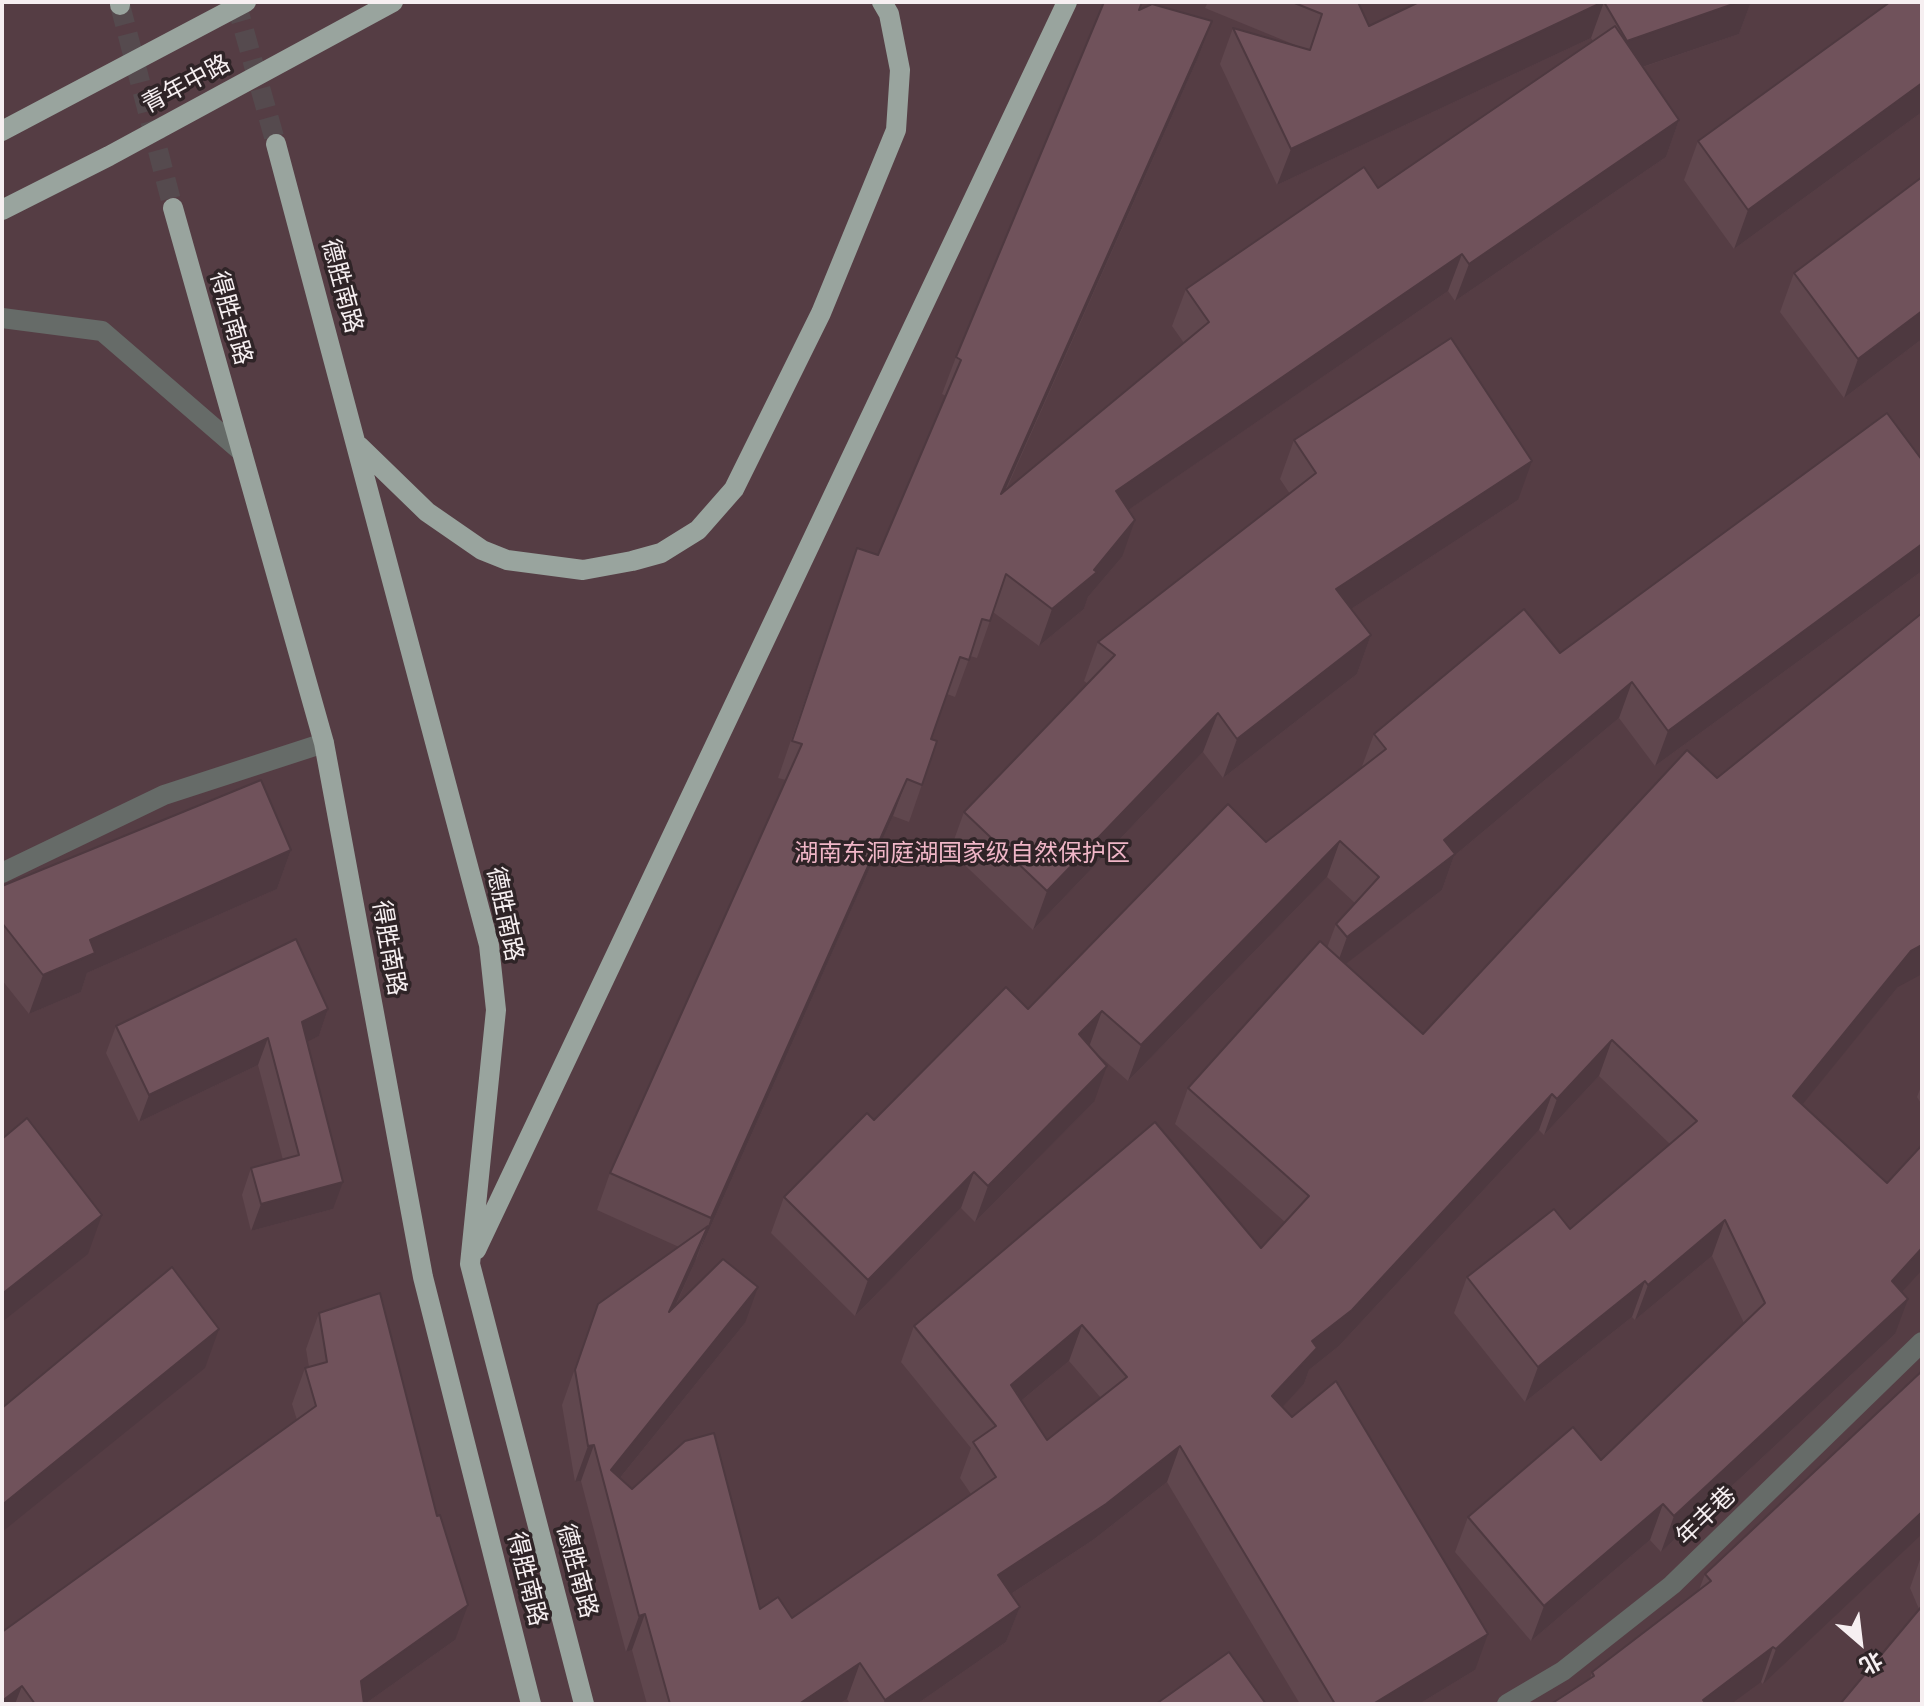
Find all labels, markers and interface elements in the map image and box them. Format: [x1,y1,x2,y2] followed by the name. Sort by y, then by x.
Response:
[137,49,235,119] street label: 青年中路
[316,236,368,336] street label: 德胜南路
[204,268,258,368] street label: 得胜南路
[794,839,1130,867] park label: 湖南东洞庭湖国家级自然保护区
[481,864,529,964] street label: 德胜南路
[366,898,412,998] street label: 得胜南路
[1670,1481,1742,1551] street label: 年丰巷
[551,1521,603,1621] street label: 德胜南路
[501,1529,553,1629] street label: 得胜南路
[1820,1602,1900,1682] north arrow
[1855,1647,1888,1681] text: 北

